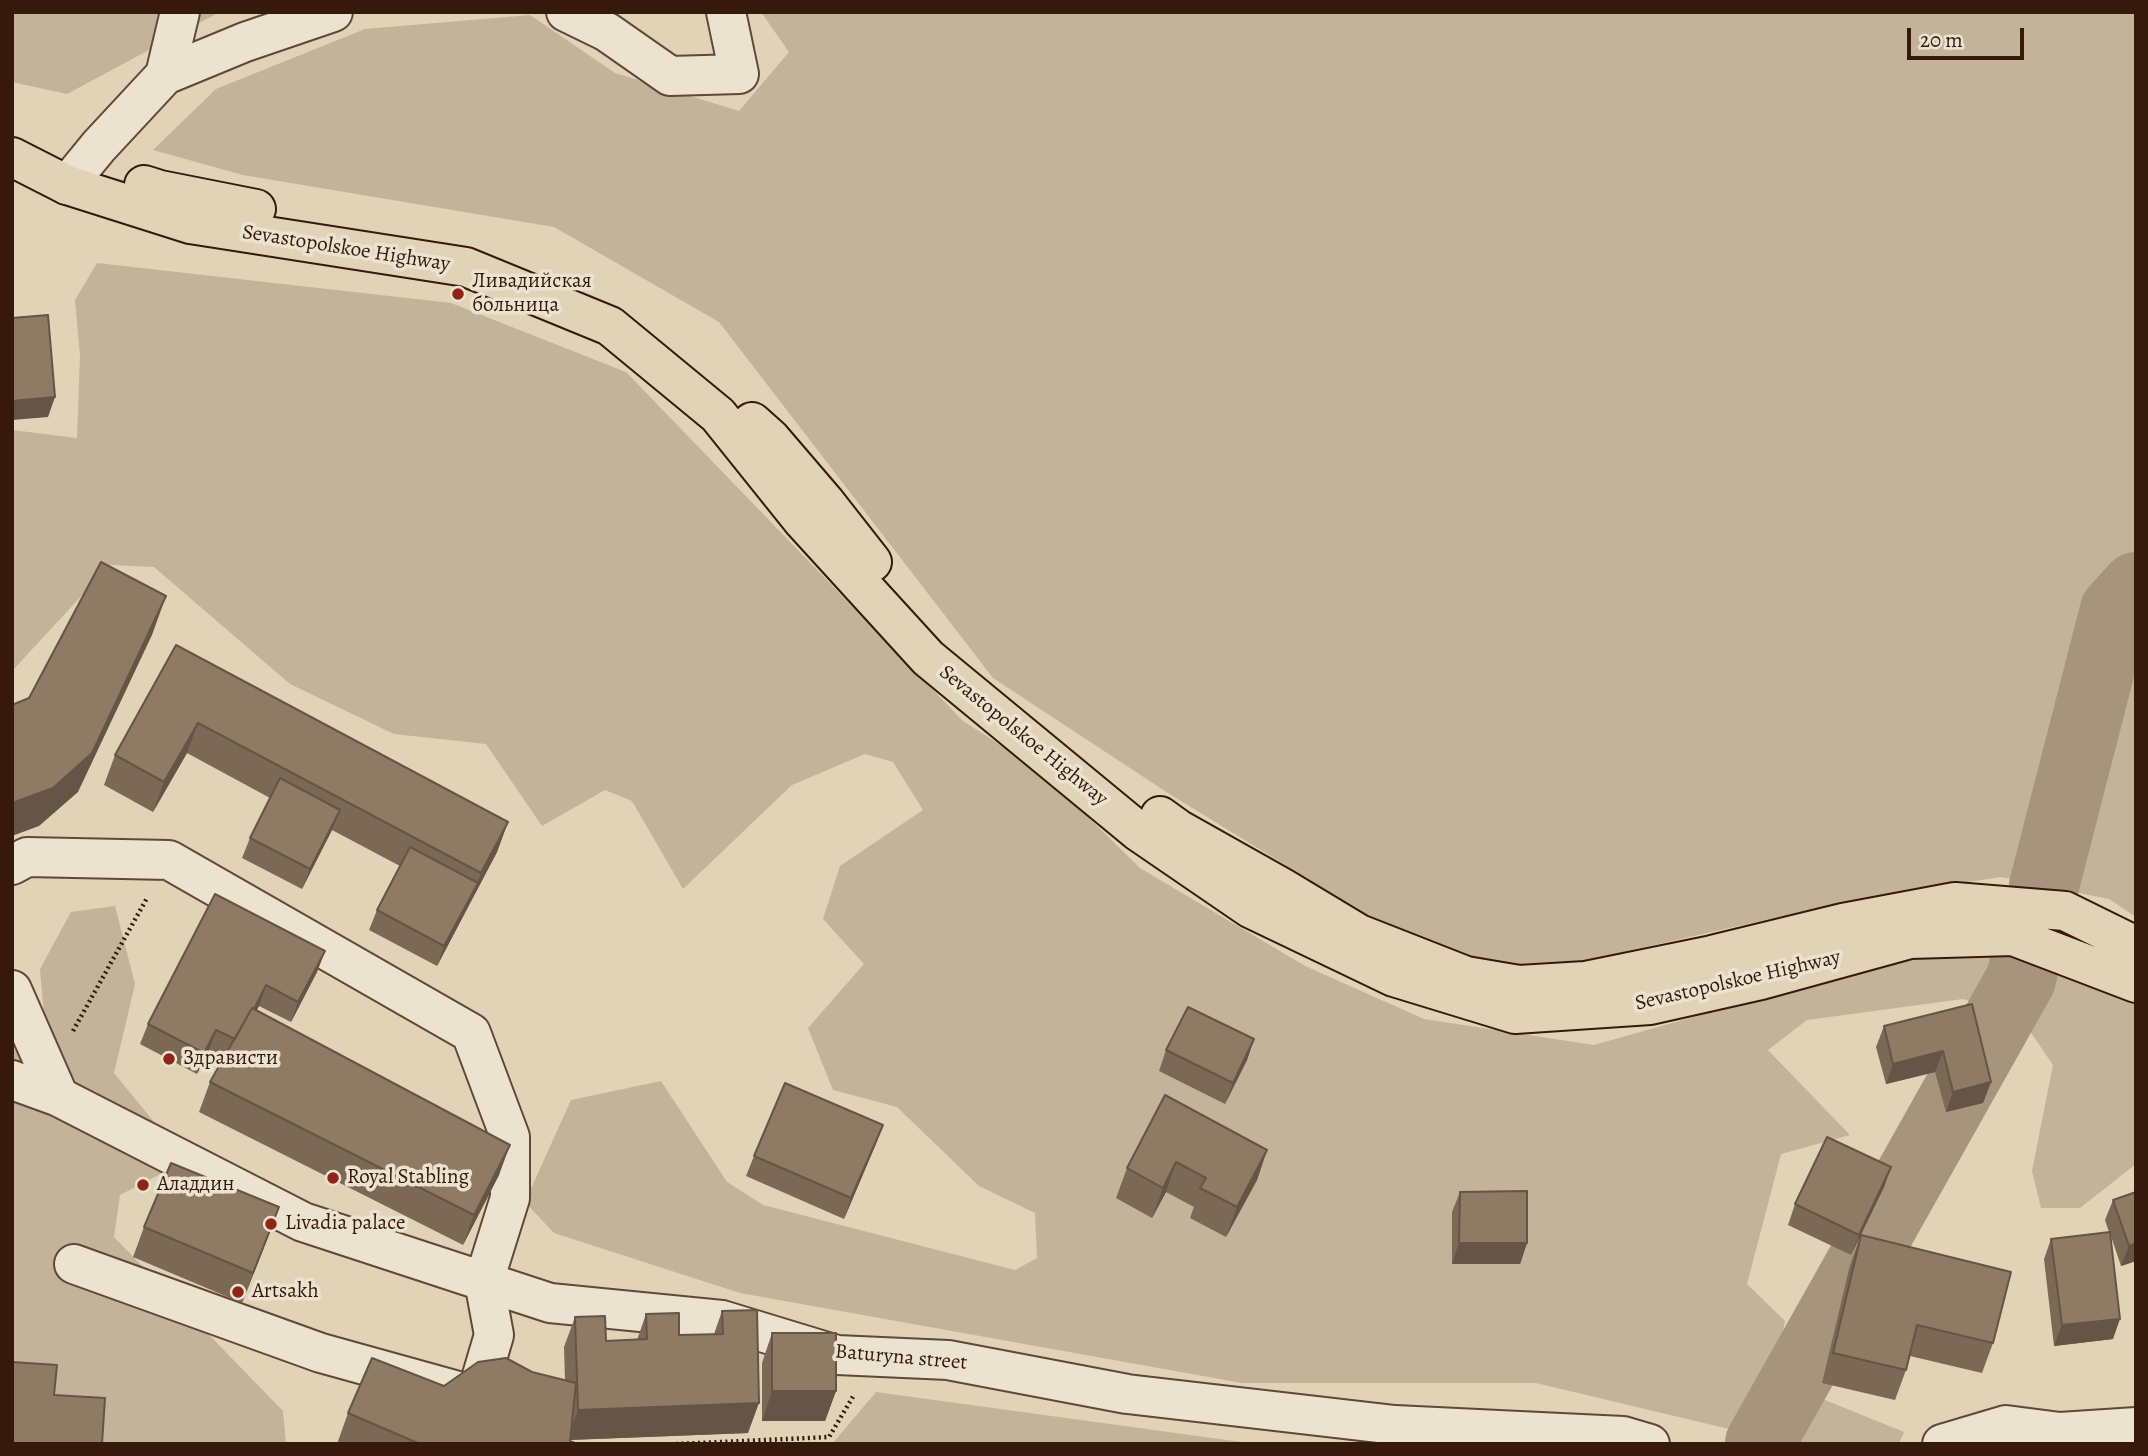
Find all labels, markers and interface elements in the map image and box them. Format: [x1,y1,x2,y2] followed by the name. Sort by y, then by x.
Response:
[1910,14,2027,58] scale bar
[1920,26,1963,54] text: 20 m
[240,220,452,278] street label: Sevastopolskoe Highway
[472,269,592,319] place label: Ливадийская больница
[450,286,466,302] marker: Ливадийская больница
[933,660,1113,812] street label: Sevastopolskoe Highway
[1633,945,1843,1017] street label: Sevastopolskoe Highway
[183,1046,278,1072] place label: Здрависти
[161,1051,177,1067] marker: Здрависти
[347,1165,469,1191] place label: Royal Stabling
[325,1170,341,1186] marker: Royal Stabling
[157,1172,235,1198] place label: Аладдин
[135,1177,151,1193] marker: Аладдин
[285,1211,405,1237] place label: Livadia palace
[263,1216,279,1232] marker: Livadia palace
[252,1279,319,1305] place label: Artsakh
[230,1284,246,1300] marker: Artsakh
[834,1340,968,1376] street label: Baturyna street

